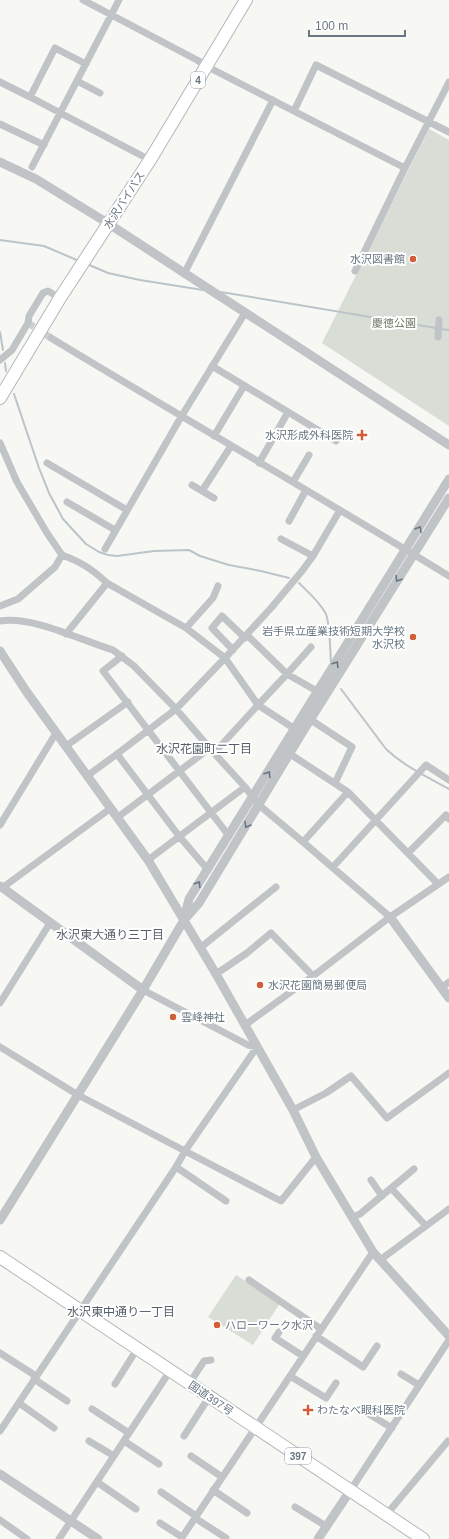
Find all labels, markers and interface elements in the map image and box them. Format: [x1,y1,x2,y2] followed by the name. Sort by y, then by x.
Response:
[309,12,405,38] scale bar
[315,19,348,33] text: 100 m
[191,72,205,88] road number: 4
[101,169,147,231] street label: 水沢バイパス
[350,253,405,265] place label: 水沢図書館
[408,254,418,264] marker: 水沢図書館
[372,317,416,329] park label: 慶徳公園
[265,429,353,441] place label: 水沢形成外科医院
[356,429,368,441] marker: 水沢形成外科医院
[414,526,422,533] one-way arrow
[396,575,403,582] one-way arrow
[262,625,405,650] place label: 岩手県立産業技術短期大学校 水沢校
[408,632,418,642] marker: 岩手県立産業技術短期大学校 水沢校
[331,661,338,668] one-way arrow
[156,742,252,756] district label: 水沢花園町二丁目
[263,771,270,778] one-way arrow
[244,821,251,828] one-way arrow
[194,881,201,888] one-way arrow
[56,928,164,942] district label: 水沢東大通り三丁目
[268,979,367,991] place label: 水沢花園簡易郵便局
[255,980,265,990] marker: 水沢花園簡易郵便局
[181,1011,225,1023] place label: 雲峰神社
[168,1012,178,1022] marker: 雲峰神社
[67,1305,175,1319] district label: 水沢東中通り一丁目
[225,1319,313,1331] place label: ハローワーク水沢
[212,1320,222,1330] marker: ハローワーク水沢
[186,1379,236,1417] street label: 国道397号
[302,1404,314,1416] marker: わたなべ眼科医院
[317,1404,405,1416] place label: わたなべ眼科医院
[285,1448,311,1464] road number: 397

